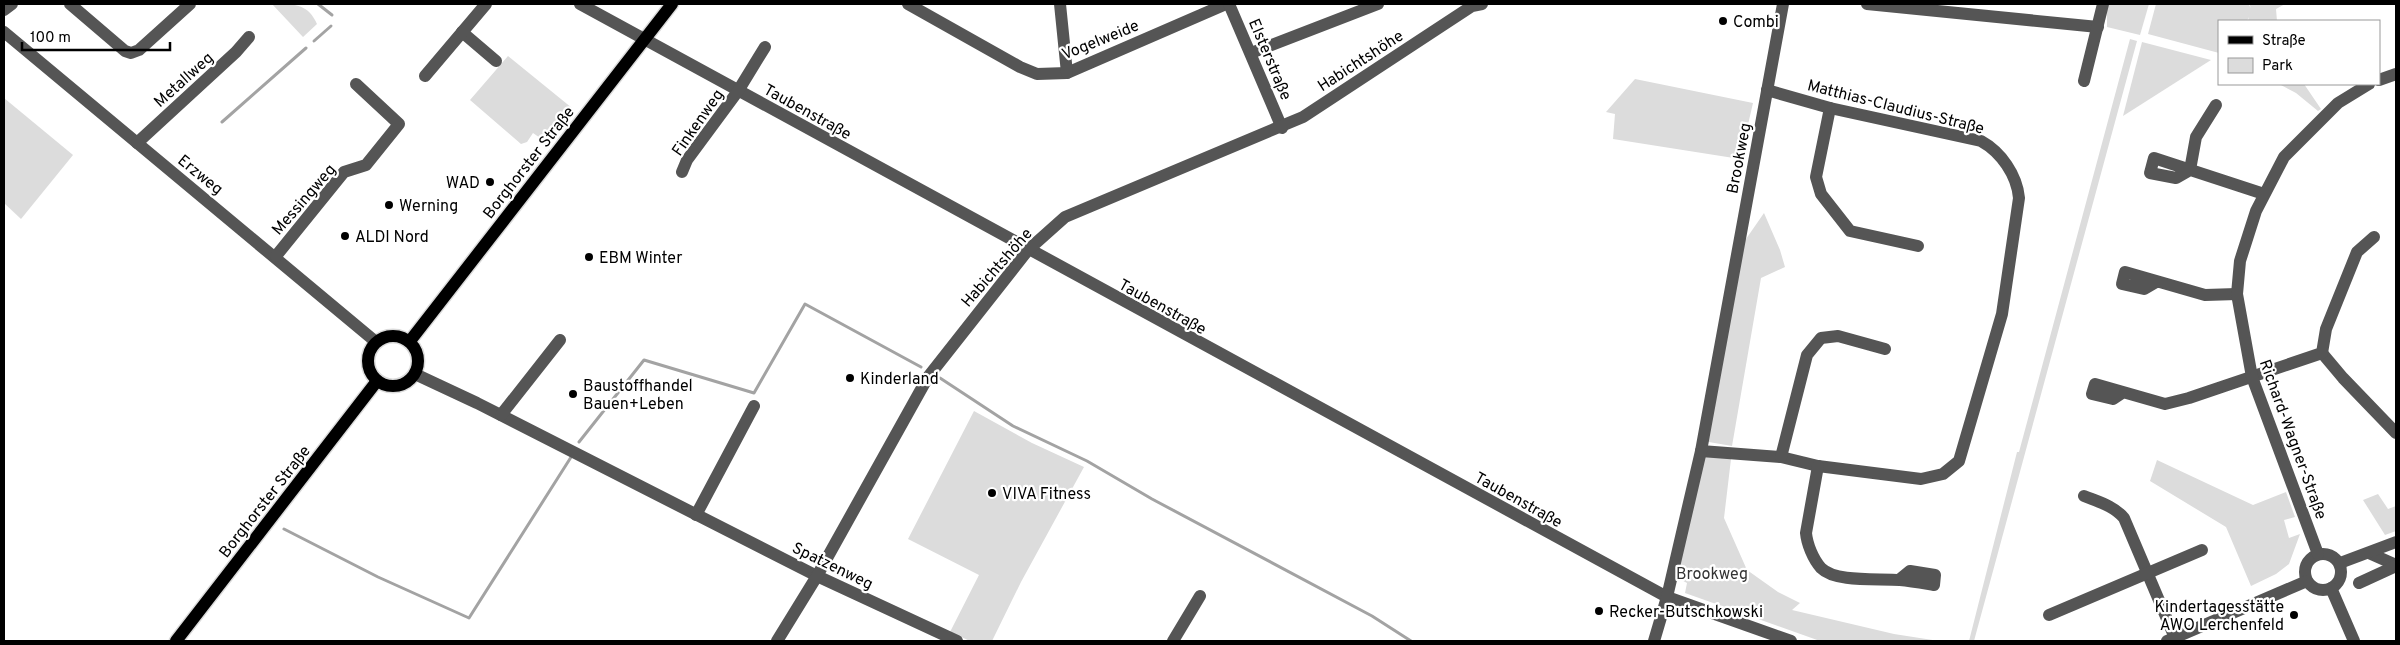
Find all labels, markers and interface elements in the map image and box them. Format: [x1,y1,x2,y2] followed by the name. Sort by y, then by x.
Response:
[1733,13,1779,33] place label: Combi
[1717,15,1729,27] marker: Combi
[1059,16,1142,65] street label: Vogelweide
[1243,16,1295,103] street label: Elsterstraße
[22,20,170,52] scale bar
[2218,20,2380,85] legend
[1314,26,1408,97] street label: Habichtshöhe
[30,29,71,48] text: 100 m
[2262,32,2306,51] text: Straße
[150,49,218,112] street label: Metallweg
[2262,57,2293,76] text: Park
[1805,76,1986,140] street label: Matthias-Claudius-Straße
[760,80,854,145] street label: Taubenstraße
[668,86,729,160] street label: Finkenweg
[480,103,580,223] street label: Borghorster Straße
[1723,121,1757,196] street label: Brookweg
[173,151,227,200] street label: Erzweg
[268,161,341,240] street label: Messingweg
[446,174,480,194] place label: WAD
[484,176,496,188] marker: WAD
[399,197,458,217] place label: Werning
[383,199,395,211] marker: Werning
[958,225,1037,312] street label: Habichtshöhe
[355,228,429,248] place label: ALDI Nord
[339,230,351,242] marker: ALDI Nord
[599,249,682,269] place label: EBM Winter
[583,251,595,263] marker: EBM Winter
[1115,275,1209,340] street label: Taubenstraße
[2254,357,2330,522] street label: Richard-Wagner-Straße
[860,370,939,390] place label: Kinderland
[844,372,856,384] marker: Kinderland
[583,377,693,415] place label: Baustoffhandel Bauen+Leben
[567,388,579,400] marker: Baustoffhandel Bauen+Leben
[216,442,316,562] street label: Borghorster Straße
[1471,468,1565,533] street label: Taubenstraße
[1002,485,1091,505] place label: VIVA Fitness
[986,487,998,499] marker: VIVA Fitness
[788,539,876,595] street label: Spatzenweg
[1676,565,1748,585] park label: Brookweg
[2155,598,2284,636] place label: Kindertagesstätte AWO Lerchenfeld
[1609,603,1763,623] place label: Recker-Butschkowski
[1593,605,1605,617] marker: Recker-Butschkowski
[2288,609,2300,621] marker: Kindertagesstätte AWO Lerchenfeld

